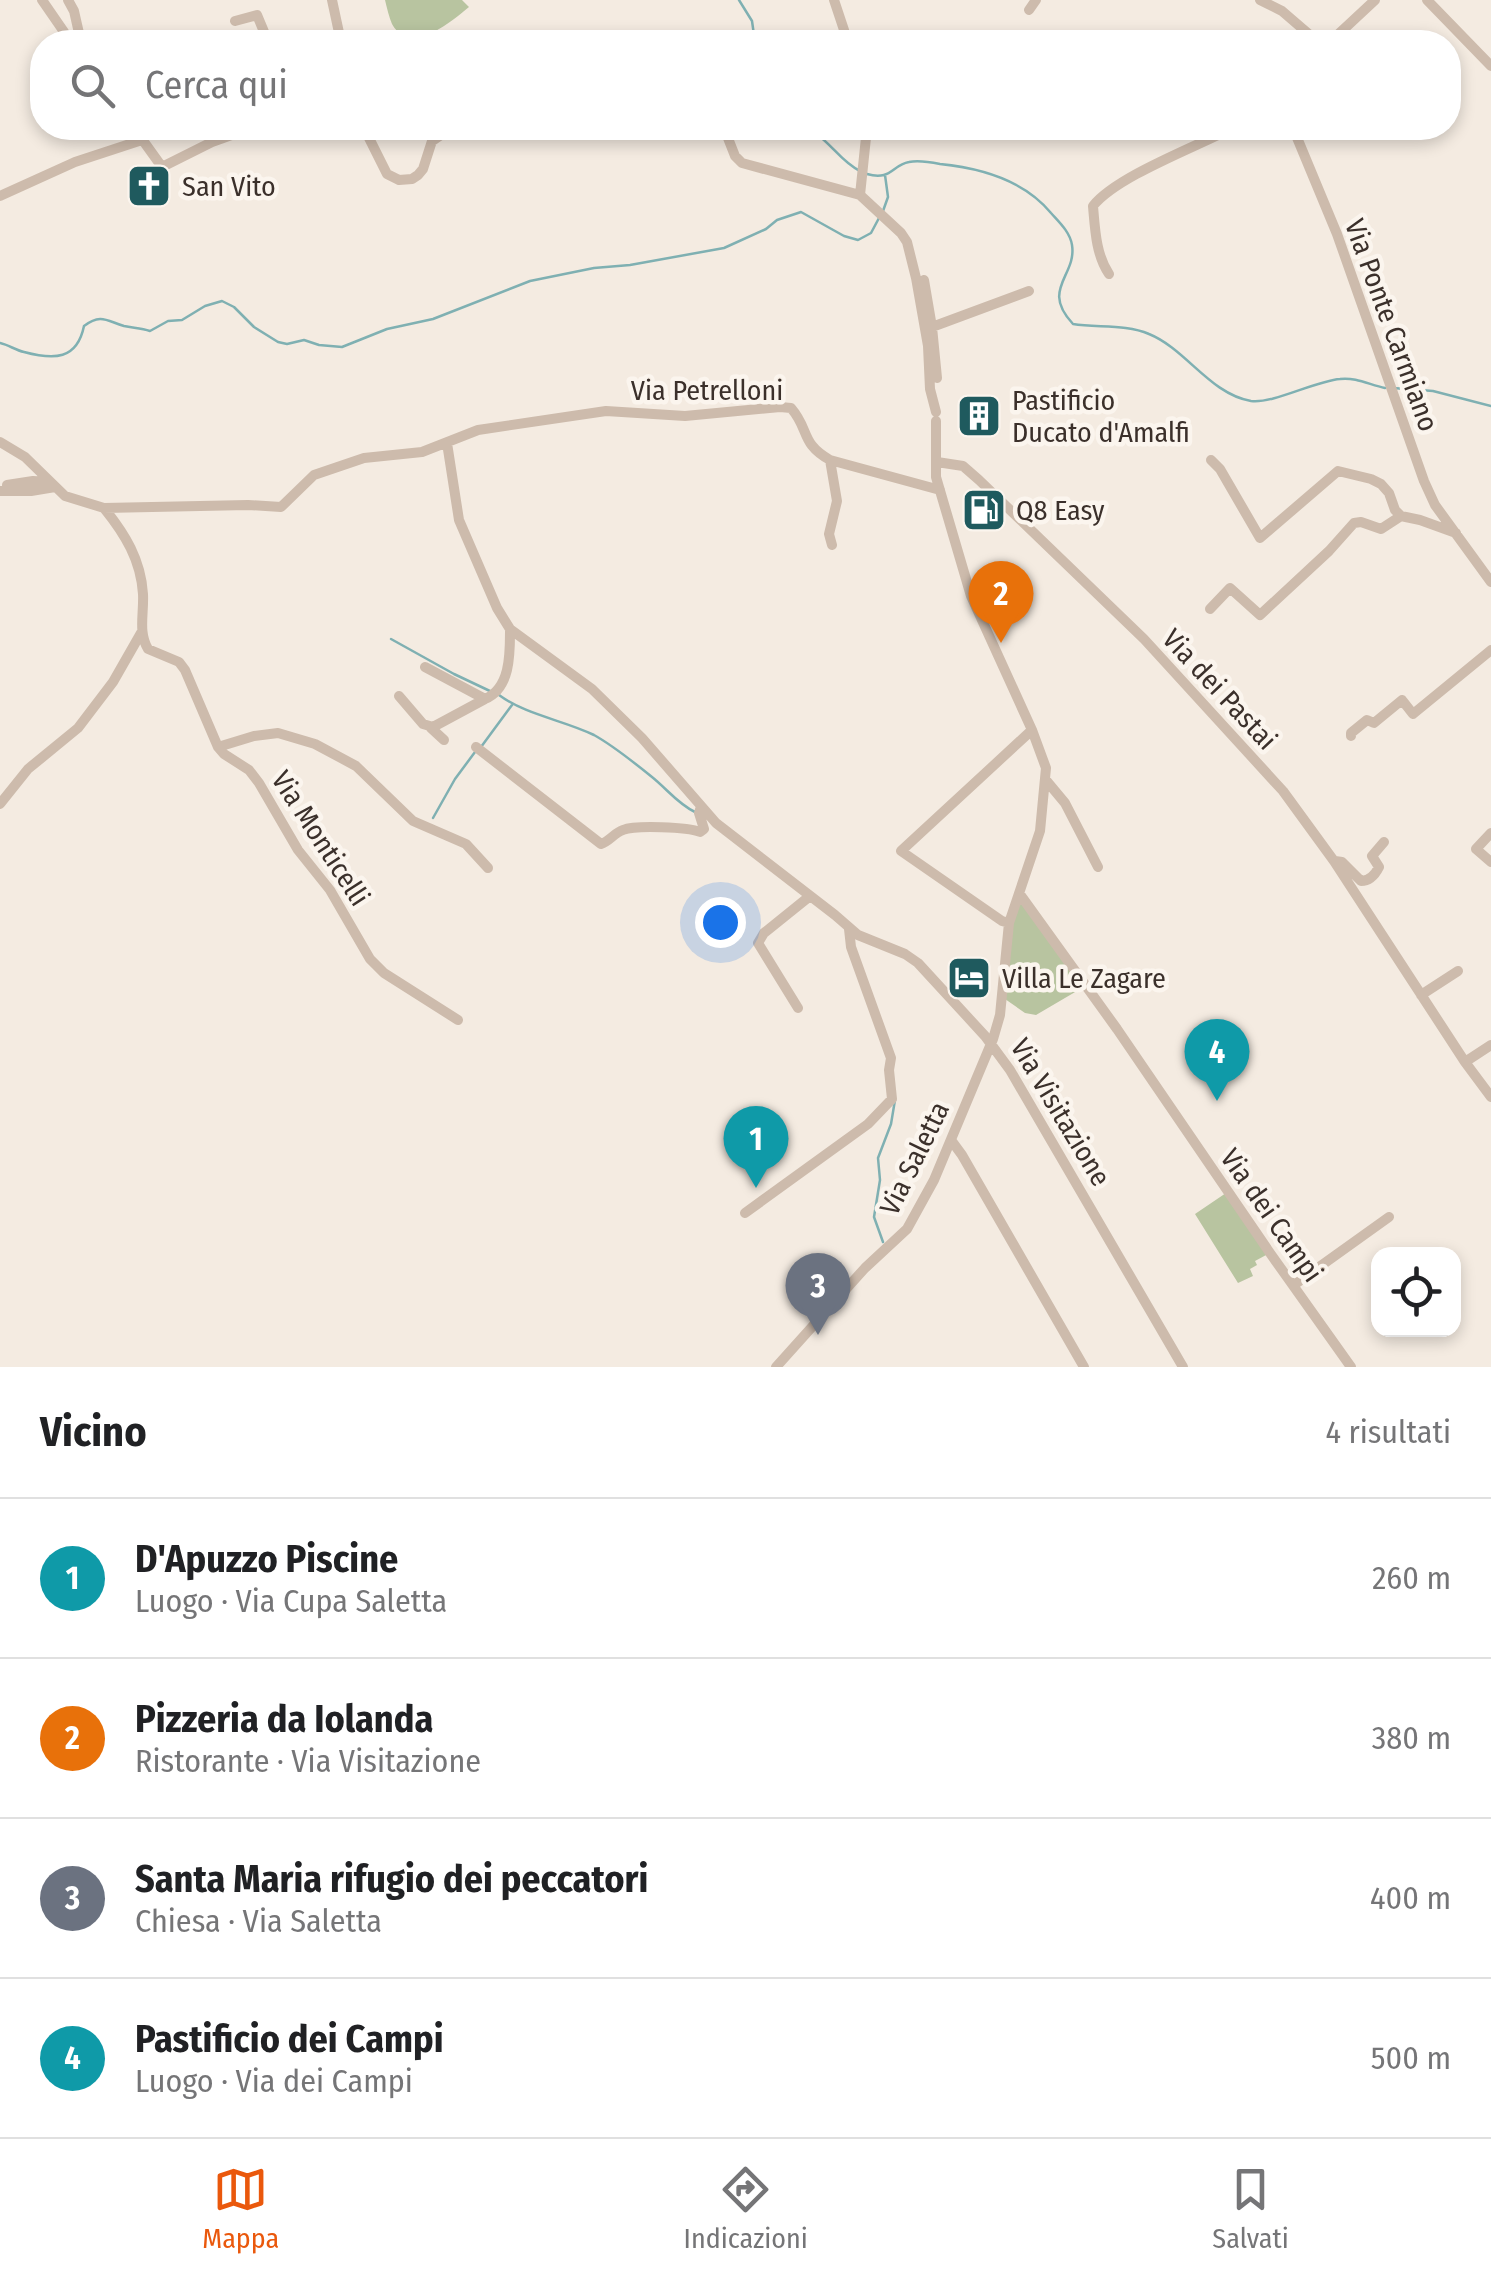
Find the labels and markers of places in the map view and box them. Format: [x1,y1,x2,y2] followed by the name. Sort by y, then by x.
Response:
[126,163,172,209] church icon: San Vito
[182,170,276,203] place label: San Vito
[1012,384,1190,449] place label: Pastificio Ducato d'Amalfi
[956,393,1002,439] building icon: Pastificio Ducato d'Amalfi
[961,487,1007,533] fuel station icon: Q8 Easy
[1016,494,1105,527] place label: Q8 Easy
[968,560,1034,643] pin: 2
[946,955,992,1001] hotel icon: Villa Le Zagare
[1002,962,1166,995] place label: Villa Le Zagare
[1184,1018,1250,1101] pin: 4
[724,1106,788,1188] pin: 1
[786,1252,850,1335] pin: 3

